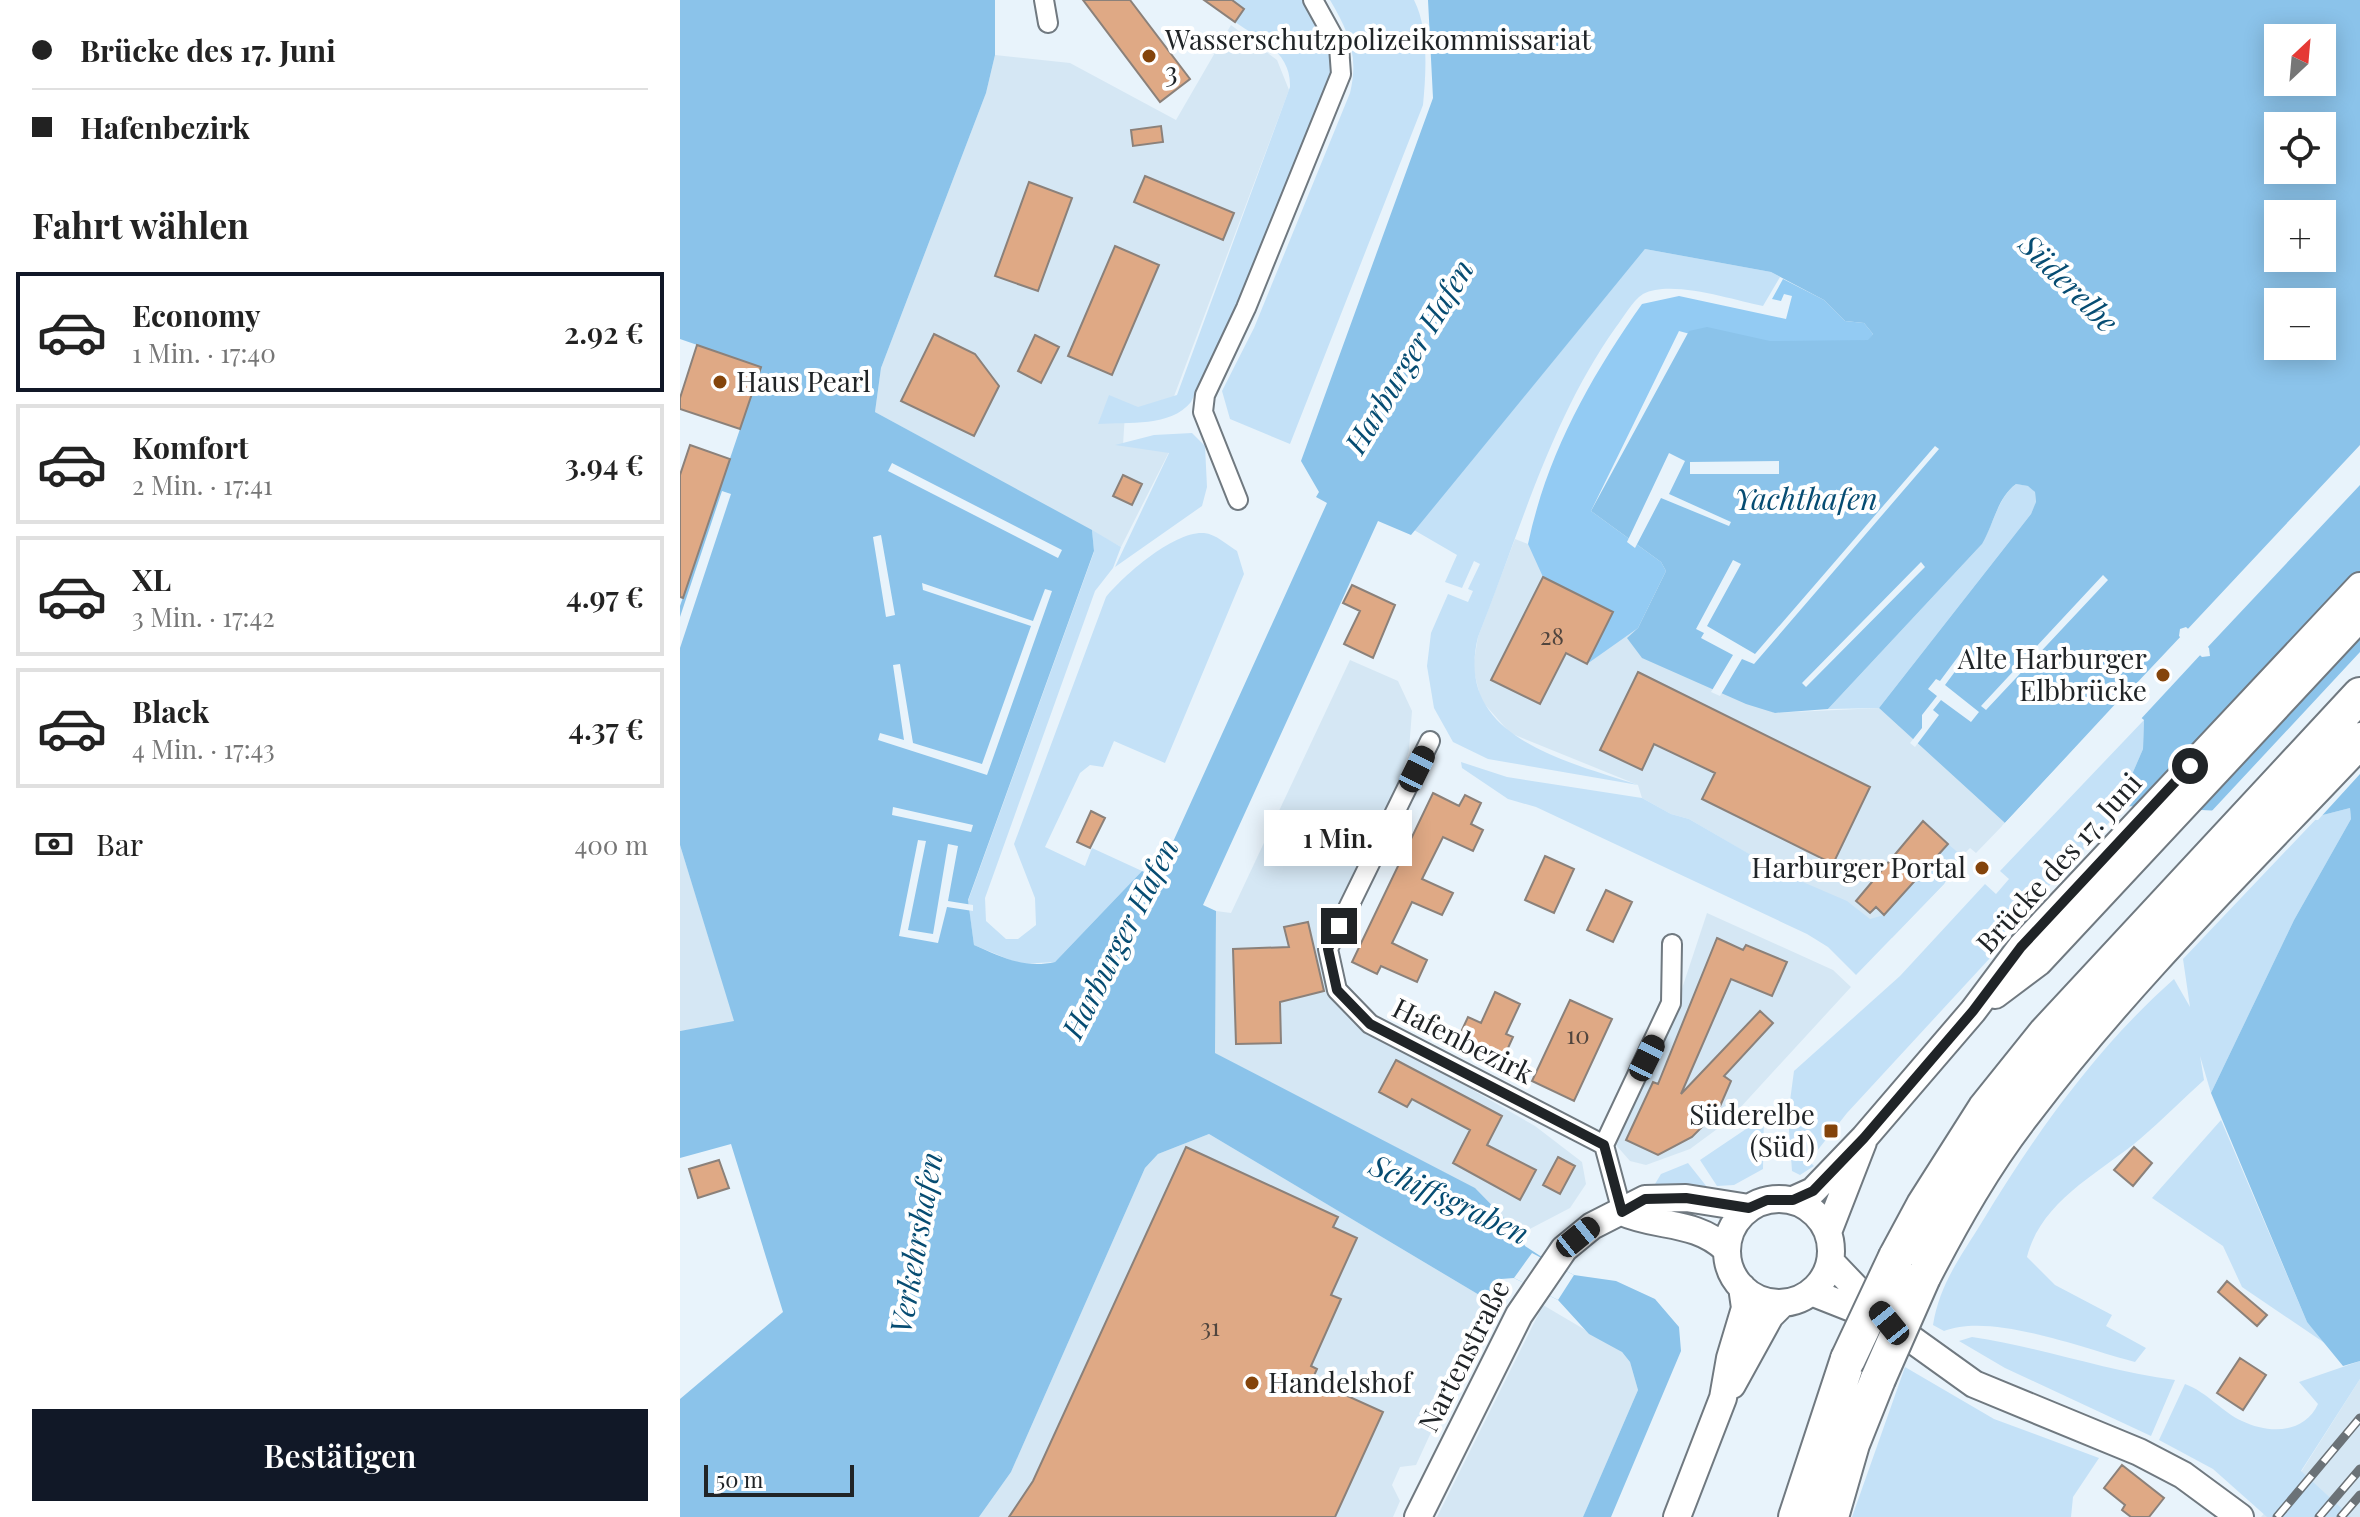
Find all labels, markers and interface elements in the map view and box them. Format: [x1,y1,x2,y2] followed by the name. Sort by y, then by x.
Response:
[1164,20,1592,89] place label: Wasserschutzpolizeikommissariat 3
[2264,24,2336,96] north arrow
[2264,24,2336,360] map controls
[80,30,336,70] text: Brücke des 17. Juni
[1140,47,1158,65] marker: Wasserschutzpolizeikommissariat 3
[80,107,250,147] text: Hafenbezirk
[2264,112,2336,184] button: locate
[32,200,249,248] text: Fahrt wählen
[2264,200,2336,272] button: +
[2011,224,2128,341] water label: Süderelbe
[1334,252,1482,461] water label: Harburger Hafen
[2264,288,2336,360] button: −
[132,295,261,335] text: Economy
[36,296,108,368] icon: car
[564,312,644,352] text: 2.92 €
[132,335,276,370] text: 1 Min. · 17:40
[736,362,871,399] place label: Haus Pearl
[711,373,729,391] marker: Haus Pearl
[132,427,249,467] text: Komfort
[36,428,108,500] icon: car
[565,444,644,484] text: 3.94 €
[132,467,273,502] text: 2 Min. · 17:41
[1734,478,1878,518] water label: Yachthafen
[132,559,171,599] text: XL
[36,560,108,632] icon: car
[566,576,644,616] text: 4.97 €
[132,599,275,634] text: 3 Min. · 17:42
[1540,619,1564,651] house number: 28
[1957,639,2148,708] place label: Alte Harburger Elbbrücke
[2154,666,2172,684] marker: Alte Harburger Elbbrücke
[132,691,209,731] text: Black
[36,692,108,764] icon: car
[569,708,644,748] text: 4.37 €
[132,731,275,766] text: 4 Min. · 17:43
[1396,742,1438,796] car
[2172,748,2208,784] route start
[1967,764,2149,960] street label: Brücke des 17. Juni
[1265,810,1413,866] callout: 1 Min.
[1303,820,1373,855] text: 1 Min.
[32,822,76,866] icon: cash
[96,824,143,864] text: Bar
[574,827,648,862] text: 400 m
[1051,831,1187,1046] water label: Harburger Hafen
[1751,848,1966,885] place label: Harburger Portal
[1973,859,1991,877] marker: Harburger Portal
[1321,908,1357,944] route end
[1387,988,1541,1091] street label: Hafenbezirk
[1566,1018,1590,1050] house number: 10
[1626,1031,1668,1085] car
[1689,1095,1815,1164] place label: Süderelbe (Süd)
[1822,1122,1840,1140] marker: Süderelbe (Süd)
[1363,1143,1536,1252] water label: Schiffsgraben
[879,1149,951,1336] water label: Verkehrshafen
[1552,1213,1604,1261] car
[1409,1273,1517,1438] street label: Nartenstraße
[1865,1297,1913,1349] car
[1200,1310,1220,1342] house number: 31
[1268,1363,1414,1400] place label: Handelshof
[1243,1374,1261,1392] marker: Handelshof
[32,1409,648,1501] button: Bestätigen
[704,1461,854,1497] scale bar
[716,1464,763,1494] text: 50 m

